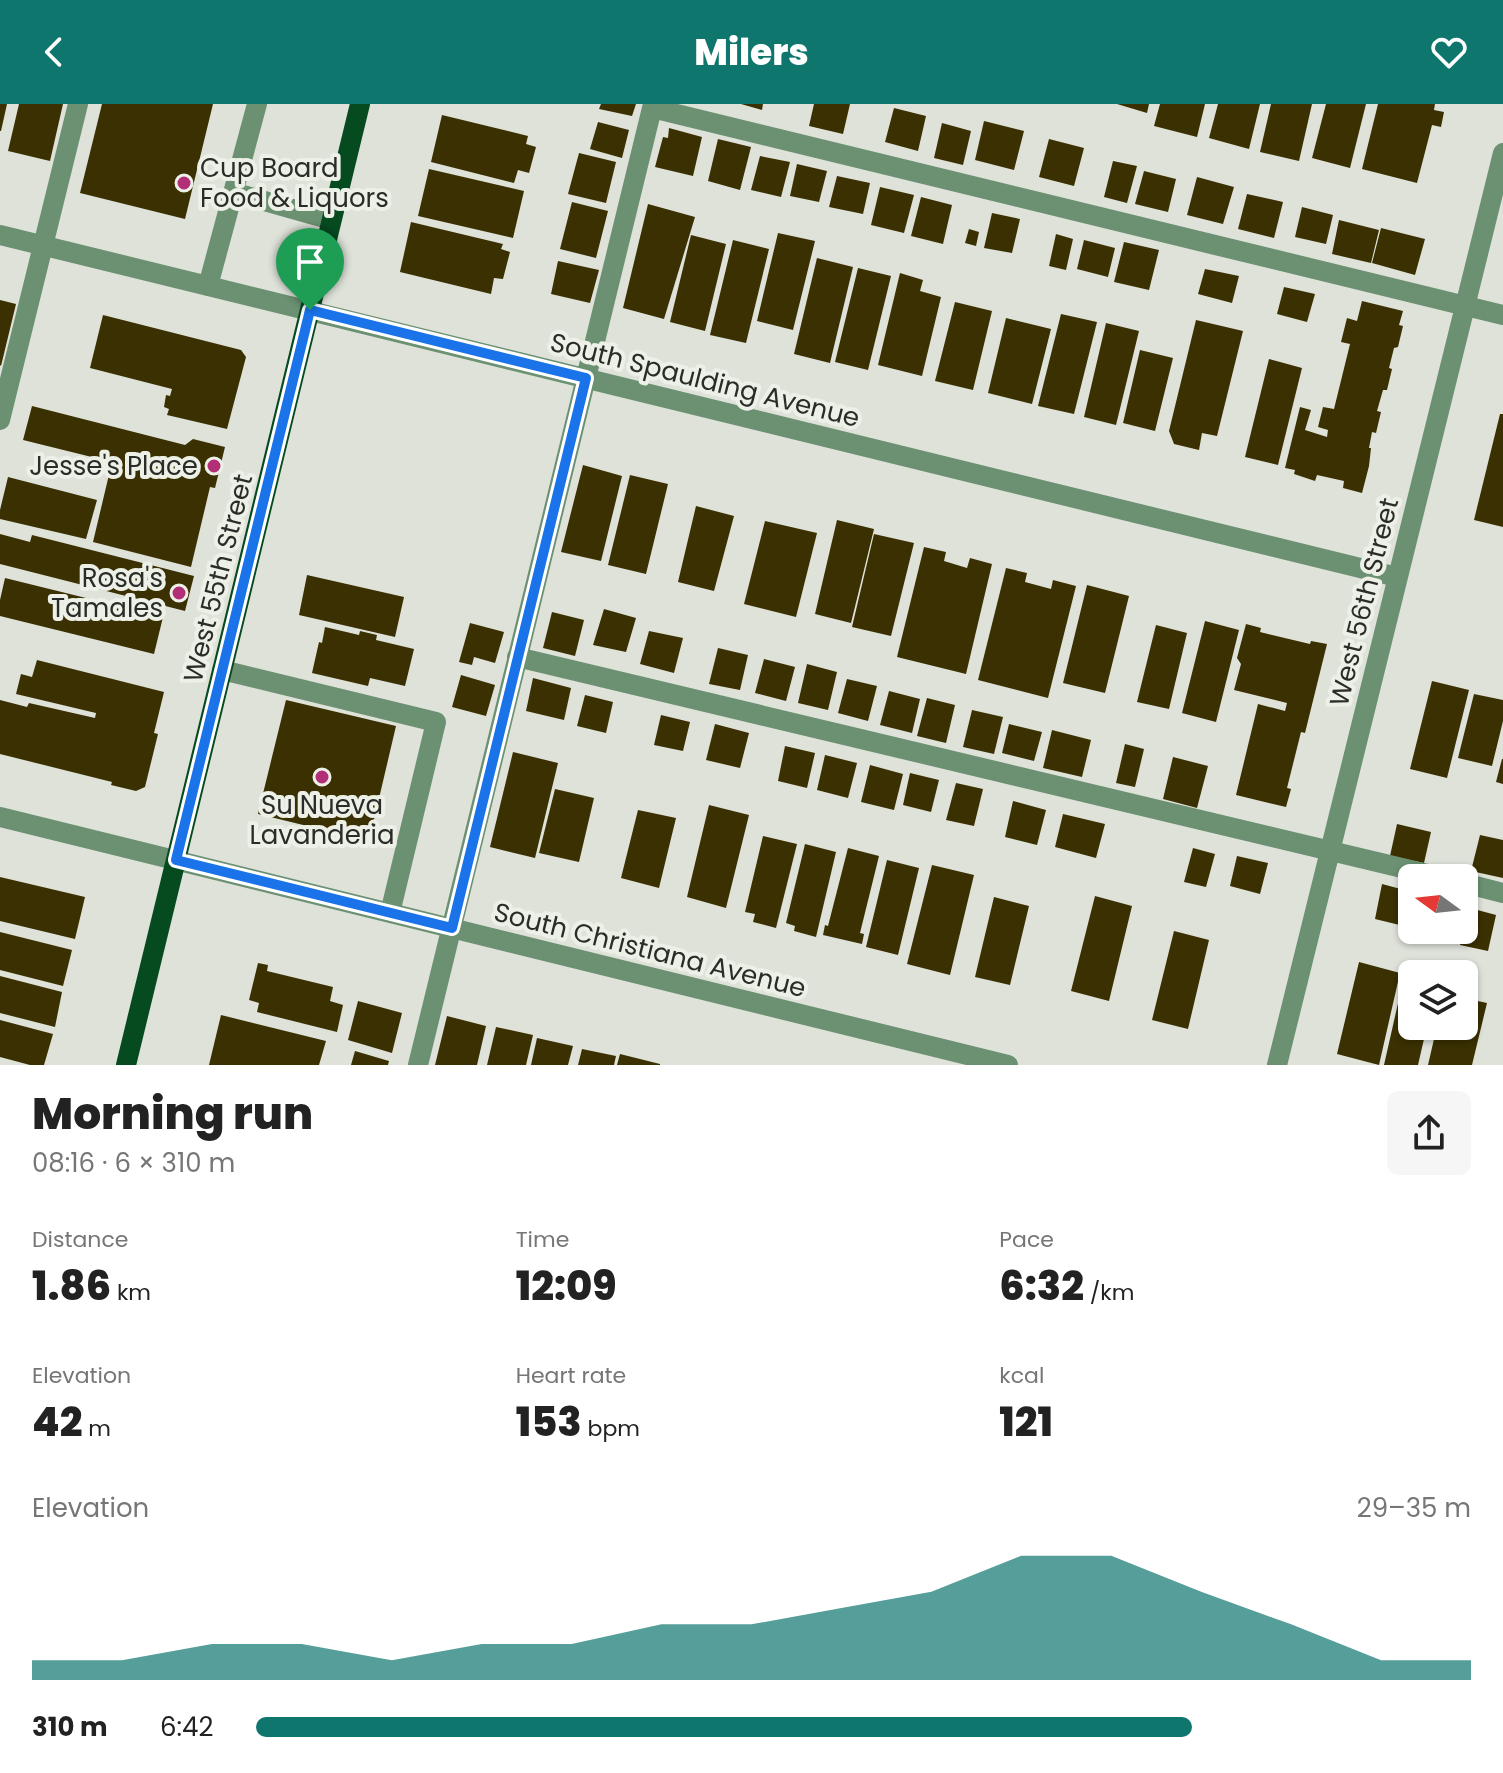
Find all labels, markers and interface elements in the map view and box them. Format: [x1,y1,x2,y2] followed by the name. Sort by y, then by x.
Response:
[694,27,809,78] text: Milers
[32,30,76,74] icon: back
[1427,30,1471,74] icon: heart
[200,150,389,216] place label: Cup Board Food & Liquors
[175,174,193,192] marker: Cup Board Food & Liquors
[276,228,344,310] pin
[288,240,332,284] icon: arrive
[546,324,864,436] street label: South Spaulding Avenue
[29,448,198,484] place label: Jesse's Place
[205,457,223,475] marker: Jesse's Place
[175,470,261,686] street label: West 55th Street
[1321,494,1407,710] street label: West 56th Street
[51,560,163,626] place label: Rosa's Tamales
[170,584,188,602] marker: Rosa's Tamales
[313,768,331,786] marker: Su Nueva Lavanderia
[250,787,394,853] place label: Su Nueva Lavanderia
[1398,864,1478,944] north arrow
[1398,864,1478,1040] map controls
[490,894,810,1006] street label: South Christiana Avenue
[1398,960,1478,1040] button: layers
[32,1083,313,1144] text: Morning run
[1387,1091,1471,1175] button: share
[32,1145,235,1181] text: 08:16 · 6 × 310 m
[32,1224,128,1255] text: Distance
[516,1224,569,1255] text: Time
[999,1224,1054,1255] text: Pace
[32,1258,111,1314] text: 1.86
[516,1258,617,1314] text: 12:09
[999,1258,1084,1314] text: 6:32
[111,1277,151,1308] text: km
[1084,1277,1134,1308] text: /km
[32,1360,131,1391] text: Elevation
[516,1360,626,1391] text: Heart rate
[999,1360,1044,1391] text: kcal
[32,1394,82,1450] text: 42
[516,1394,582,1450] text: 153
[999,1394,1053,1450] text: 121
[82,1413,111,1444] text: m
[582,1413,640,1444] text: bpm
[32,1490,149,1526] text: Elevation
[1357,1490,1471,1526] text: 29–35 m
[32,1709,108,1745] text: 310 m
[160,1709,213,1745] text: 6:42

